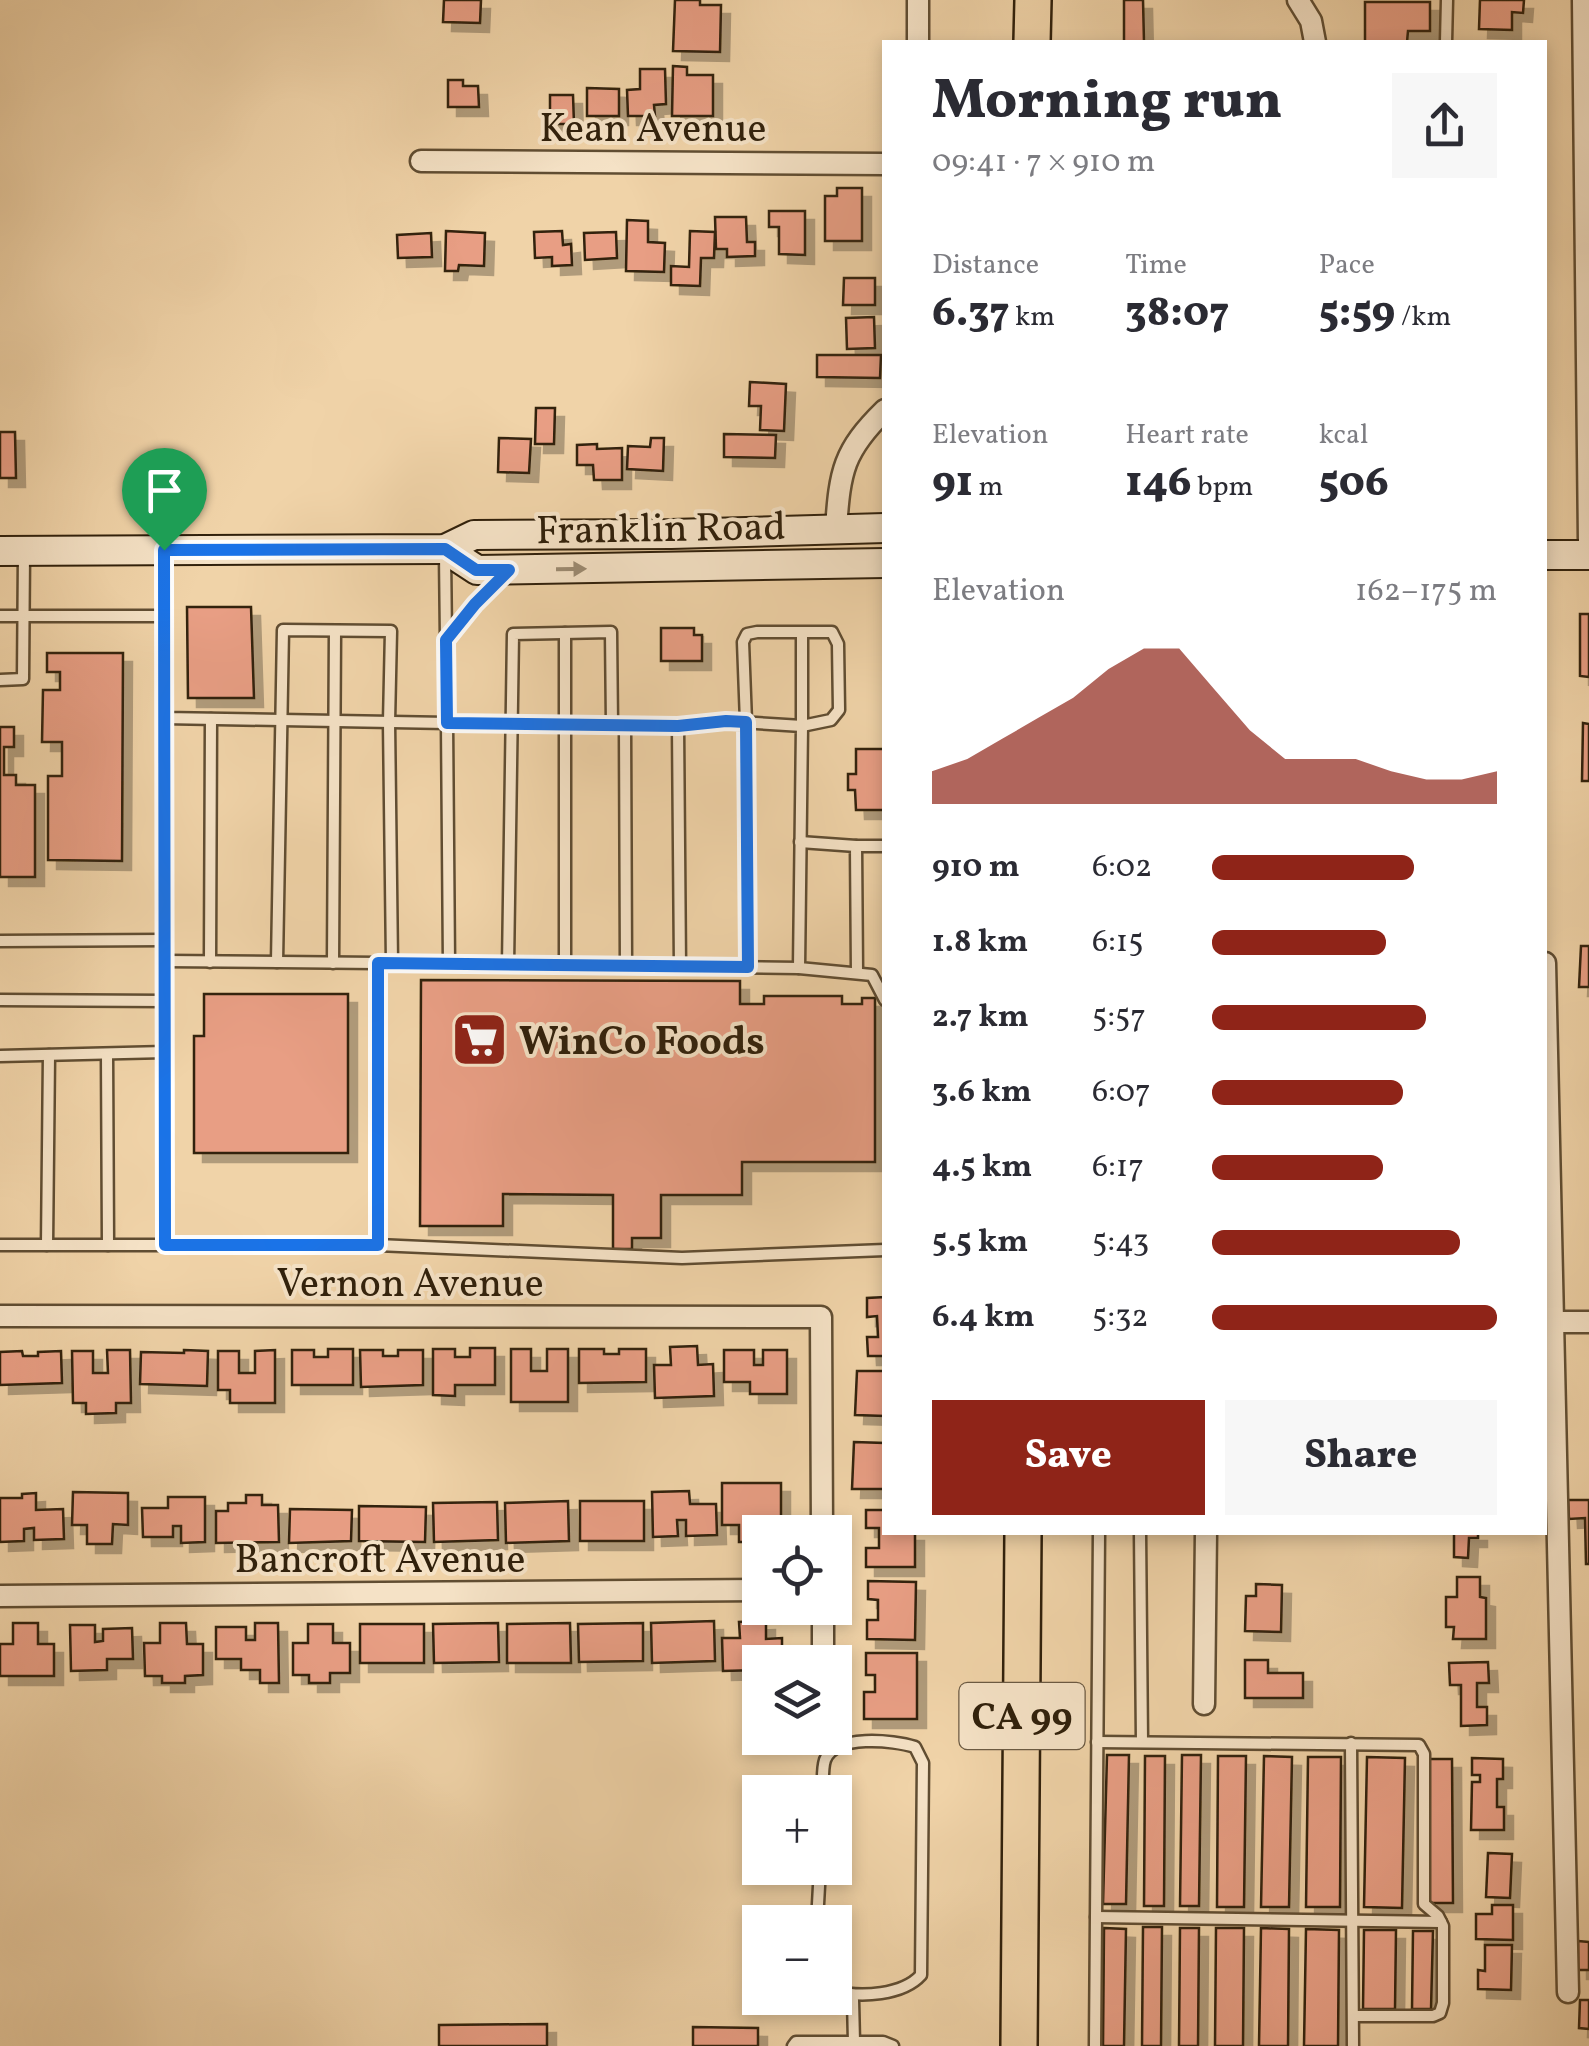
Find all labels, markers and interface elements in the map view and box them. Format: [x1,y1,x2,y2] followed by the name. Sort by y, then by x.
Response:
[932,65,1282,141] text: Morning run
[1392,73,1497,178] button: share
[539,103,767,159] street label: Kean Avenue
[932,141,1155,185] text: 09:41 · 7 × 910 m
[932,246,1039,285] text: Distance
[1125,246,1187,285] text: Time
[1319,246,1375,285] text: Pace
[932,285,1009,344] text: 6.37
[1125,285,1229,344] text: 38:07
[1319,285,1395,344] text: 5:59
[1009,298,1055,337] text: km
[1395,298,1451,337] text: /km
[932,416,1048,455] text: Elevation
[1125,416,1249,455] text: Heart rate
[1319,416,1368,455] text: kcal
[122,448,207,551] pin
[932,455,973,514] text: 91
[1125,455,1192,514] text: 146
[1319,455,1389,514] text: 506
[137,463,192,518] icon: arrive
[973,468,1003,507] text: m
[1192,468,1253,507] text: bpm
[536,501,786,561] street label: Franklin Road
[555,560,587,576] one-way arrow
[932,570,1065,614] text: Elevation
[1355,570,1497,614] text: 162–175 m
[932,846,1020,890] text: 910 m
[1092,846,1152,890] text: 6:02
[932,921,1028,965] text: 1.8 km
[1092,921,1144,965] text: 6:15
[932,996,1029,1040] text: 2.7 km
[1092,996,1146,1040] text: 5:57
[450,1010,510,1070] supermarket icon: WinCo Foods
[519,1016,765,1072] place label: WinCo Foods
[932,1071,1032,1115] text: 3.6 km
[1092,1071,1151,1115] text: 6:07
[932,1146,1032,1190] text: 4.5 km
[1092,1146,1144,1190] text: 6:17
[932,1221,1028,1265] text: 5.5 km
[1092,1221,1149,1265] text: 5:43
[276,1258,544,1314] street label: Vernon Avenue
[932,1296,1035,1340] text: 6.4 km
[1092,1296,1149,1340] text: 5:32
[932,1400,1205,1515] button: Save
[1225,1400,1497,1515] button: Share
[742,1515,852,2015] map controls
[742,1515,852,1625] button: locate
[234,1534,526,1590] street label: Bancroft Avenue
[742,1645,852,1755] button: layers
[960,1683,1084,1749] road number: CA 99
[742,1775,852,1885] button: +
[742,1905,852,2015] button: −

